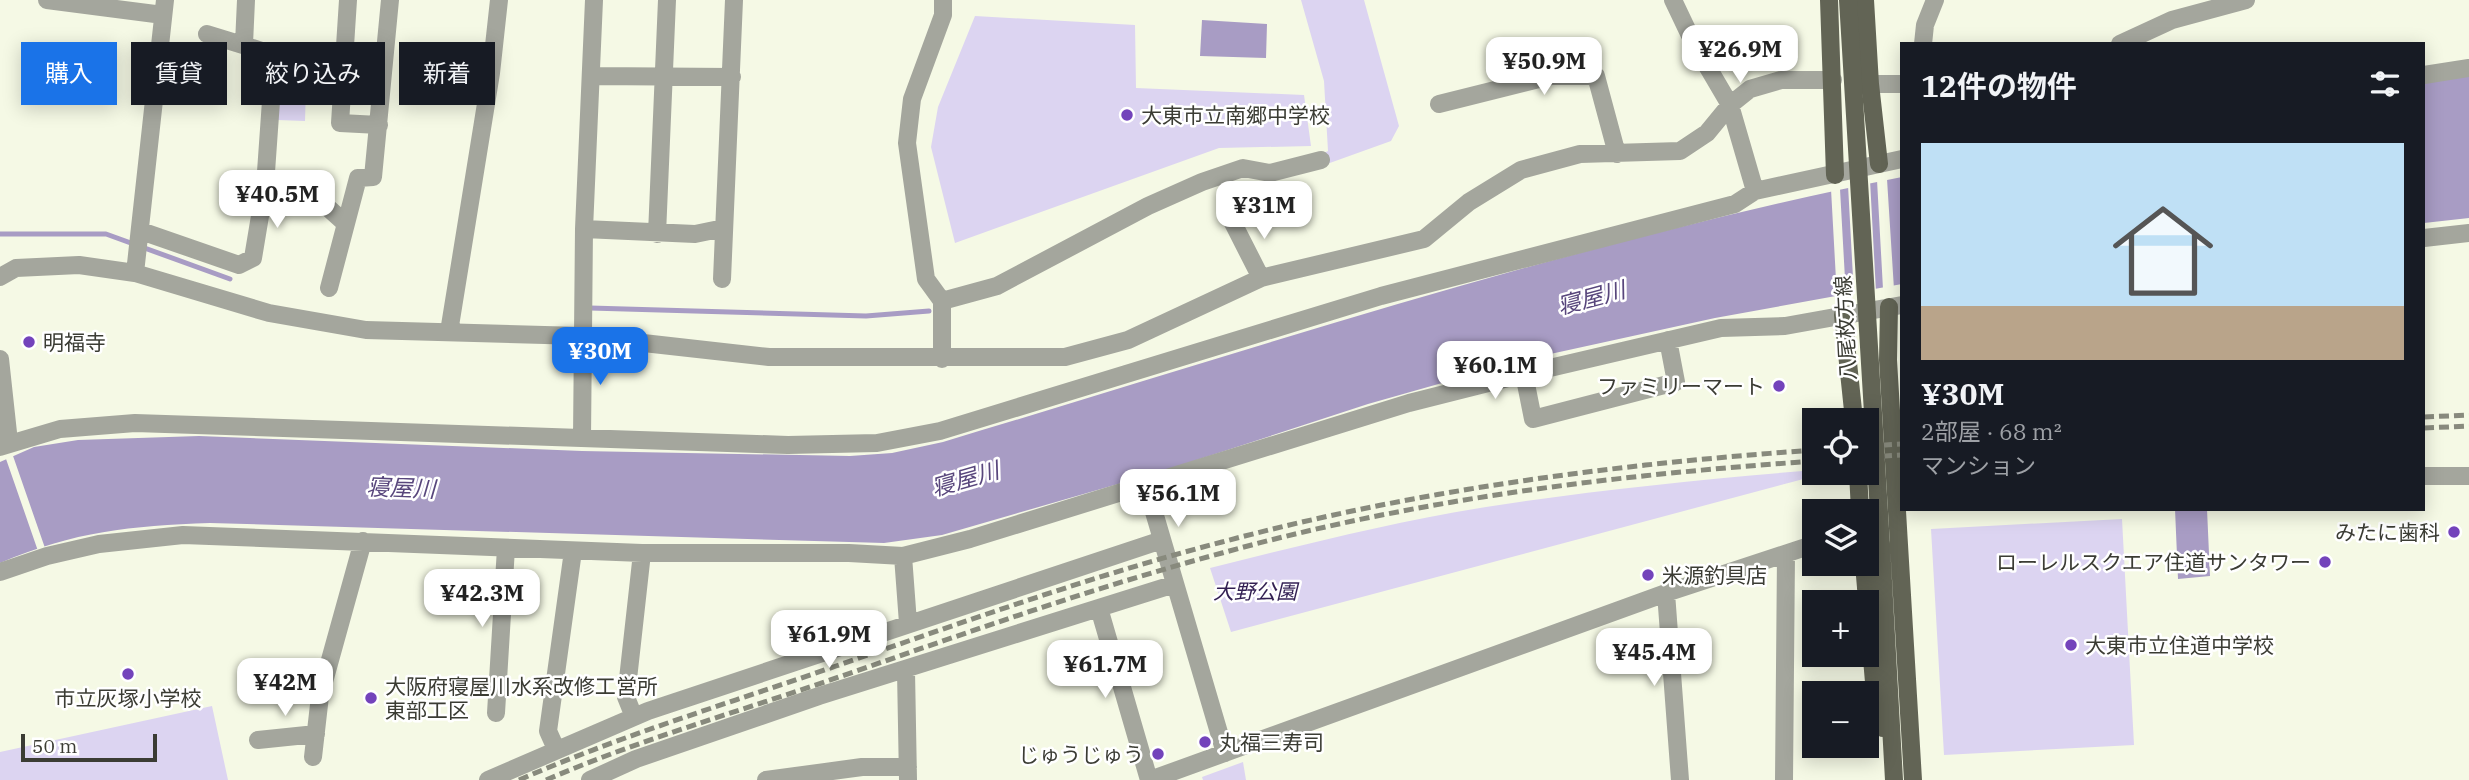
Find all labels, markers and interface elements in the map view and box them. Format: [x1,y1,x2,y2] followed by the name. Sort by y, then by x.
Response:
[1683,25,1797,85] pin: ¥26.9M
[1698,33,1782,63] text: ¥26.9M
[1487,38,1601,97] pin: ¥50.9M
[21,42,117,105] chip: 購入
[131,42,227,105] chip: 賃貸
[241,42,385,105] chip: 絞り込み
[399,42,495,105] chip: 新着
[1502,45,1586,75] text: ¥50.9M
[2366,65,2404,103] icon: filters
[1921,66,2077,105] text: 12件の物件
[1141,101,1330,129] place label: 大東市立南郷中学校
[1119,107,1135,123] marker: 大東市立南郷中学校
[220,170,334,230] pin: ¥40.5M
[235,178,319,208] text: ¥40.5M
[1223,182,1305,241] pin: ¥31M
[2100,188,2226,314] icon: home
[1232,189,1296,219] text: ¥31M
[1554,273,1631,320] water label: 寝屋川
[1828,275,1862,381] street label: 八尾枚方線
[43,328,106,356] place label: 明福寺
[559,328,641,387] pin: ¥30M
[21,334,37,350] marker: 明福寺
[568,335,632,365] text: ¥30M
[1438,342,1552,401] pin: ¥60.1M
[1453,349,1537,379] text: ¥60.1M
[1597,372,1765,400] place label: ファミリーマート
[1921,374,2004,413] text: ¥30M
[1771,378,1787,394] marker: ファミリーマート
[1802,408,1879,758] map controls
[1802,408,1879,485] button: locate
[1921,416,2062,446] text: 2部屋 · 68 m²
[1921,450,2036,480] text: マンション
[928,453,1005,502] water label: 寝屋川
[1121,470,1235,529] pin: ¥56.1M
[366,471,439,503] water label: 寝屋川
[1136,477,1220,507] text: ¥56.1M
[1802,499,1879,576] button: layers
[2335,518,2440,546] place label: みたに歯科
[2446,524,2462,540] marker: みたに歯科
[1996,548,2311,576] place label: ローレルスクエア住道サンタワー
[2317,554,2333,570] marker: ローレルスクエア住道サンタワー
[1662,561,1767,589] place label: 米源釣具店
[1640,567,1656,583] marker: 米源釣具店
[425,570,539,629] pin: ¥42.3M
[440,577,524,607] text: ¥42.3M
[1213,577,1300,605] park label: 大野公園
[1802,590,1879,667] button: +
[772,610,886,670] pin: ¥61.9M
[787,618,871,648] text: ¥61.9M
[1597,628,1711,688] pin: ¥45.4M
[2085,631,2274,659] place label: 大東市立住道中学校
[1612,636,1696,666] text: ¥45.4M
[2063,637,2079,653] marker: 大東市立住道中学校
[1048,640,1162,700] pin: ¥61.7M
[1063,648,1147,678] text: ¥61.7M
[244,658,326,718] pin: ¥42M
[120,666,136,682] marker: 市立灰塚小学校
[253,666,317,696] text: ¥42M
[385,672,658,724] place label: 大阪府寝屋川水系改修工営所 東部工区
[1802,681,1879,758] button: −
[55,684,202,712] place label: 市立灰塚小学校
[363,690,379,706] marker: 大阪府寝屋川水系改修工営所 東部工区
[1219,728,1324,756] place label: 丸福三寿司
[21,731,158,763] scale bar
[32,734,77,758] text: 50 m
[1197,734,1213,750] marker: 丸福三寿司
[1018,740,1144,768] place label: じゅうじゅう
[1150,746,1166,762] marker: じゅうじゅう

